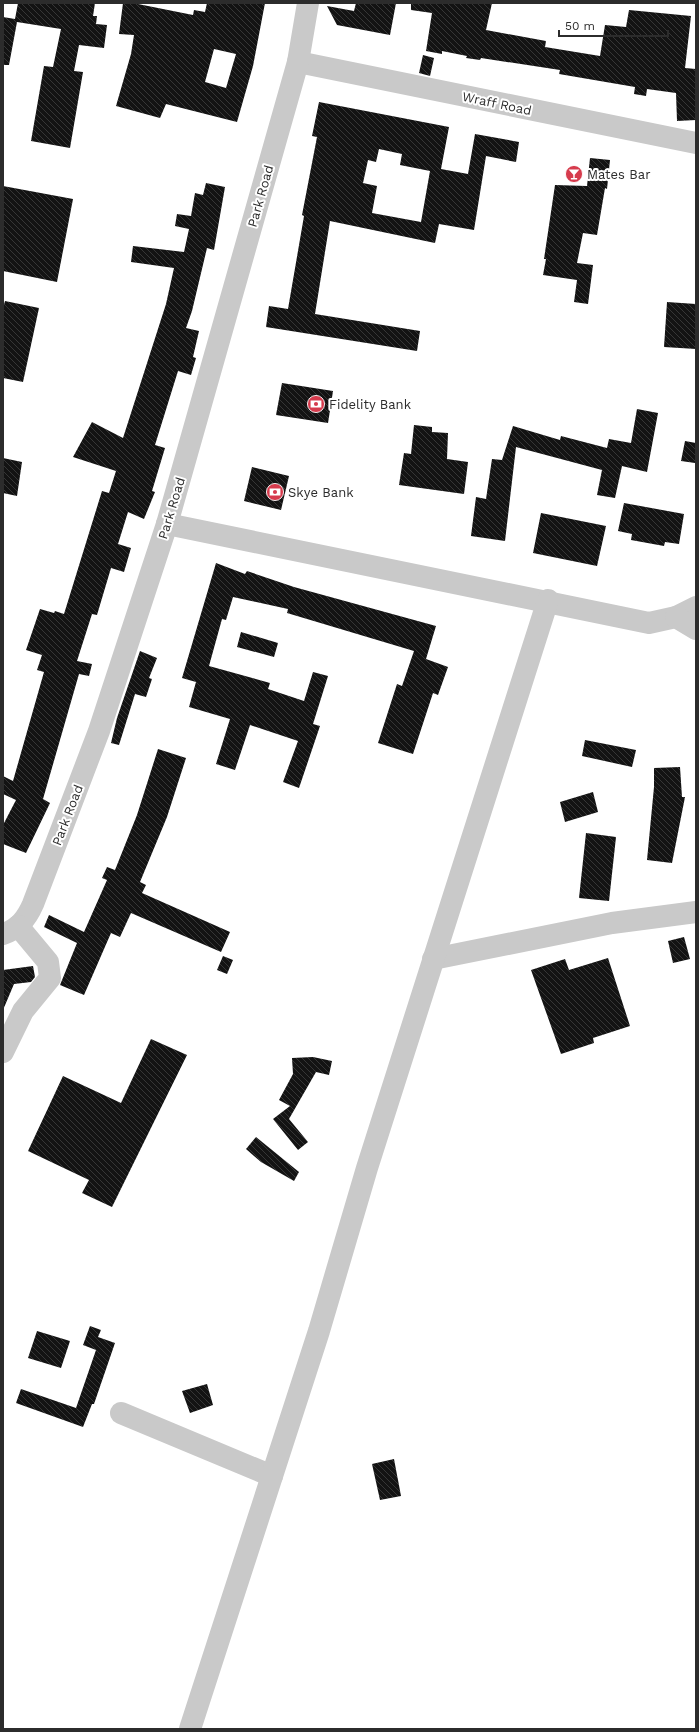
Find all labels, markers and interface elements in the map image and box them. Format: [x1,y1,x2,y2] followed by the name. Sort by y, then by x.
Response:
[559,12,668,38] scale bar
[565,19,595,33] text: 50 m
[461,89,533,118] street label: Wraff Road
[244,163,276,229] street label: Park Road
[564,164,584,184] bar icon: Mates Bar
[587,167,651,182] place label: Mates Bar
[306,394,326,414] bank icon: Fidelity Bank
[329,397,412,412] place label: Fidelity Bank
[155,475,188,541] street label: Park Road
[265,482,285,502] bank icon: Skye Bank
[288,485,354,500] place label: Skye Bank
[49,783,86,848] street label: Park Road

